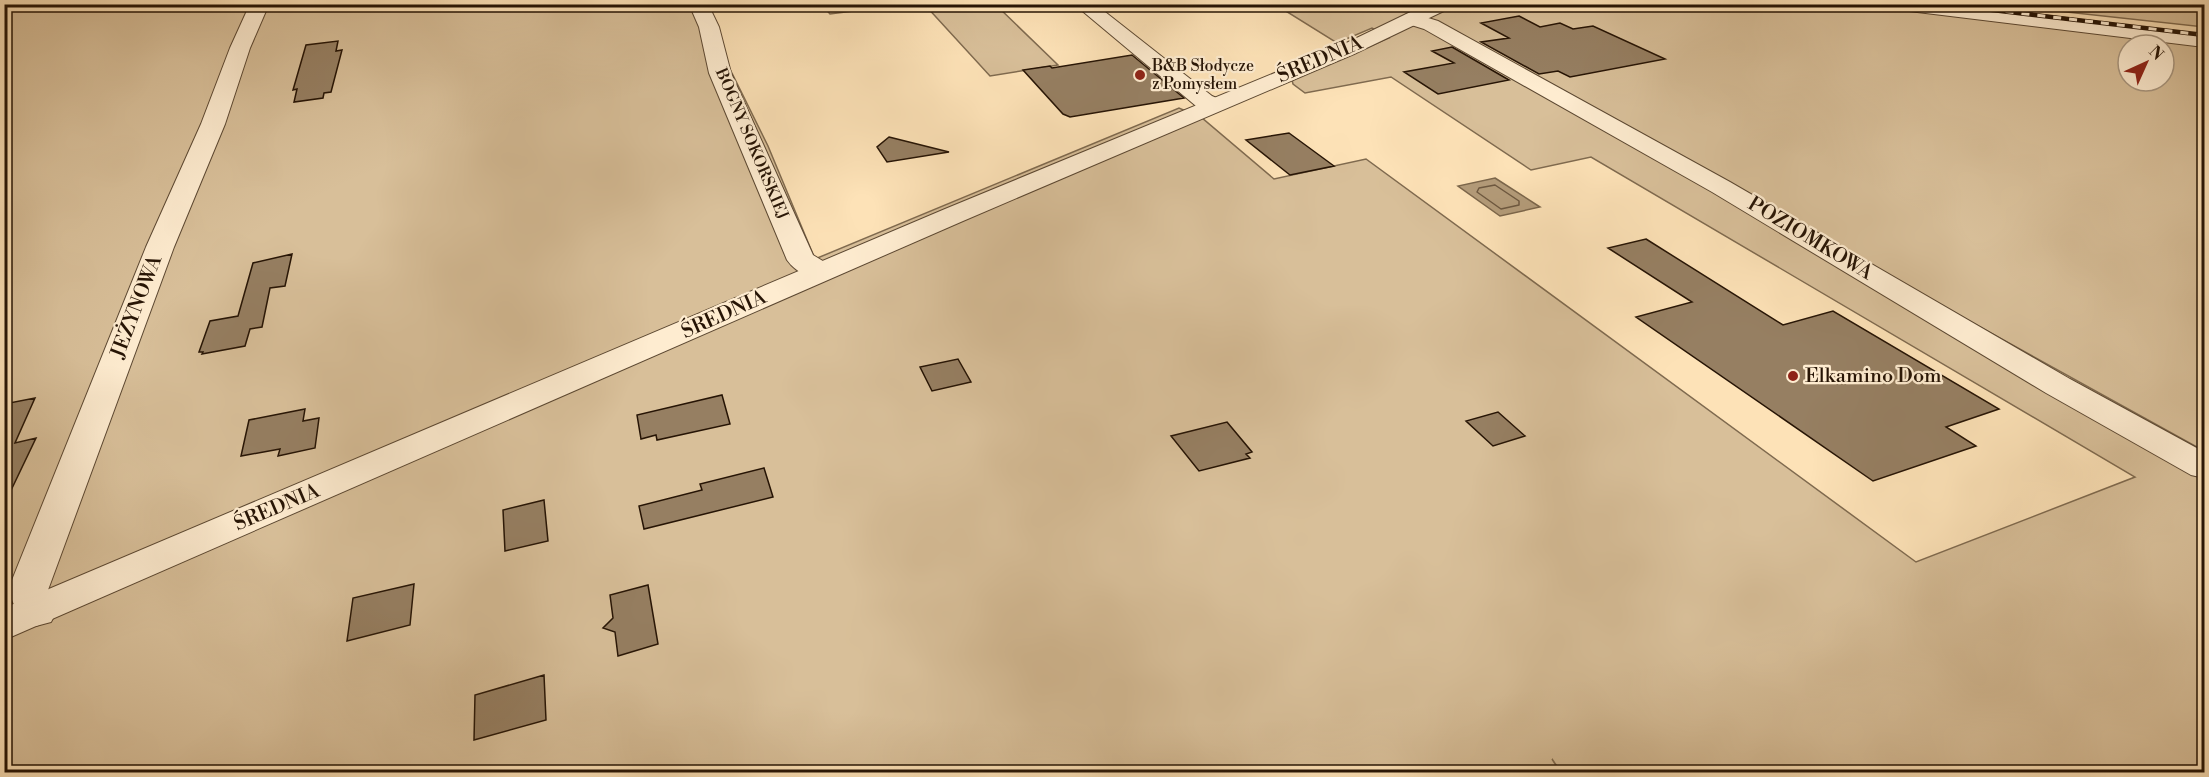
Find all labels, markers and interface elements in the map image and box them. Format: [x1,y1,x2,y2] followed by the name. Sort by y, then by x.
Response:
[1273,29,1368,89] street label: ŚREDNIA
[2116,33,2176,93] north arrow
[2144,42,2168,65] text: N
[1151,56,1254,94] place label: B&B Słodycze z Pomysłem
[711,64,793,223] street label: BOGNY SOKORSKIEJ
[1133,68,1147,82] marker: B&B Słodycze z Pomysłem
[1743,192,1878,287] street label: POZIOMKOWA
[105,250,169,363] street label: JEŻYNOWA
[677,284,772,345] street label: ŚREDNIA
[1805,364,1942,389] place label: Elkamino Dom
[1786,369,1800,383] marker: Elkamino Dom
[230,477,325,537] street label: ŚREDNIA

